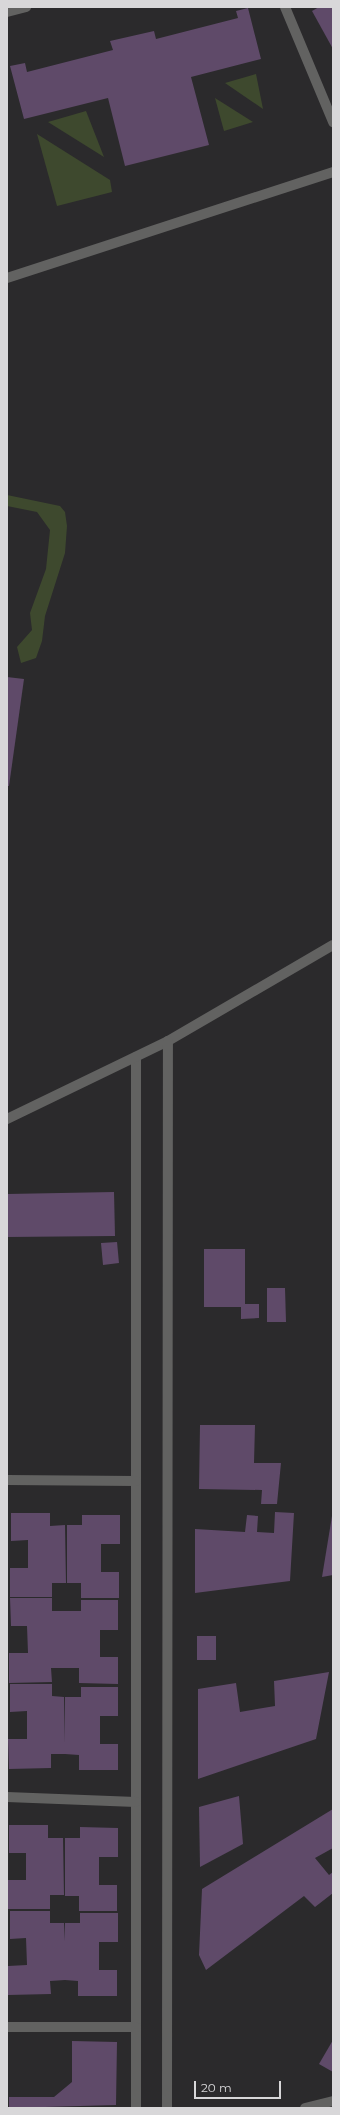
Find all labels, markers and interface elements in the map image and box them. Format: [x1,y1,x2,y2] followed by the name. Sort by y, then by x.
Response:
[196,2073,283,2099] scale bar
[201,2080,232,2095] text: 20 m

